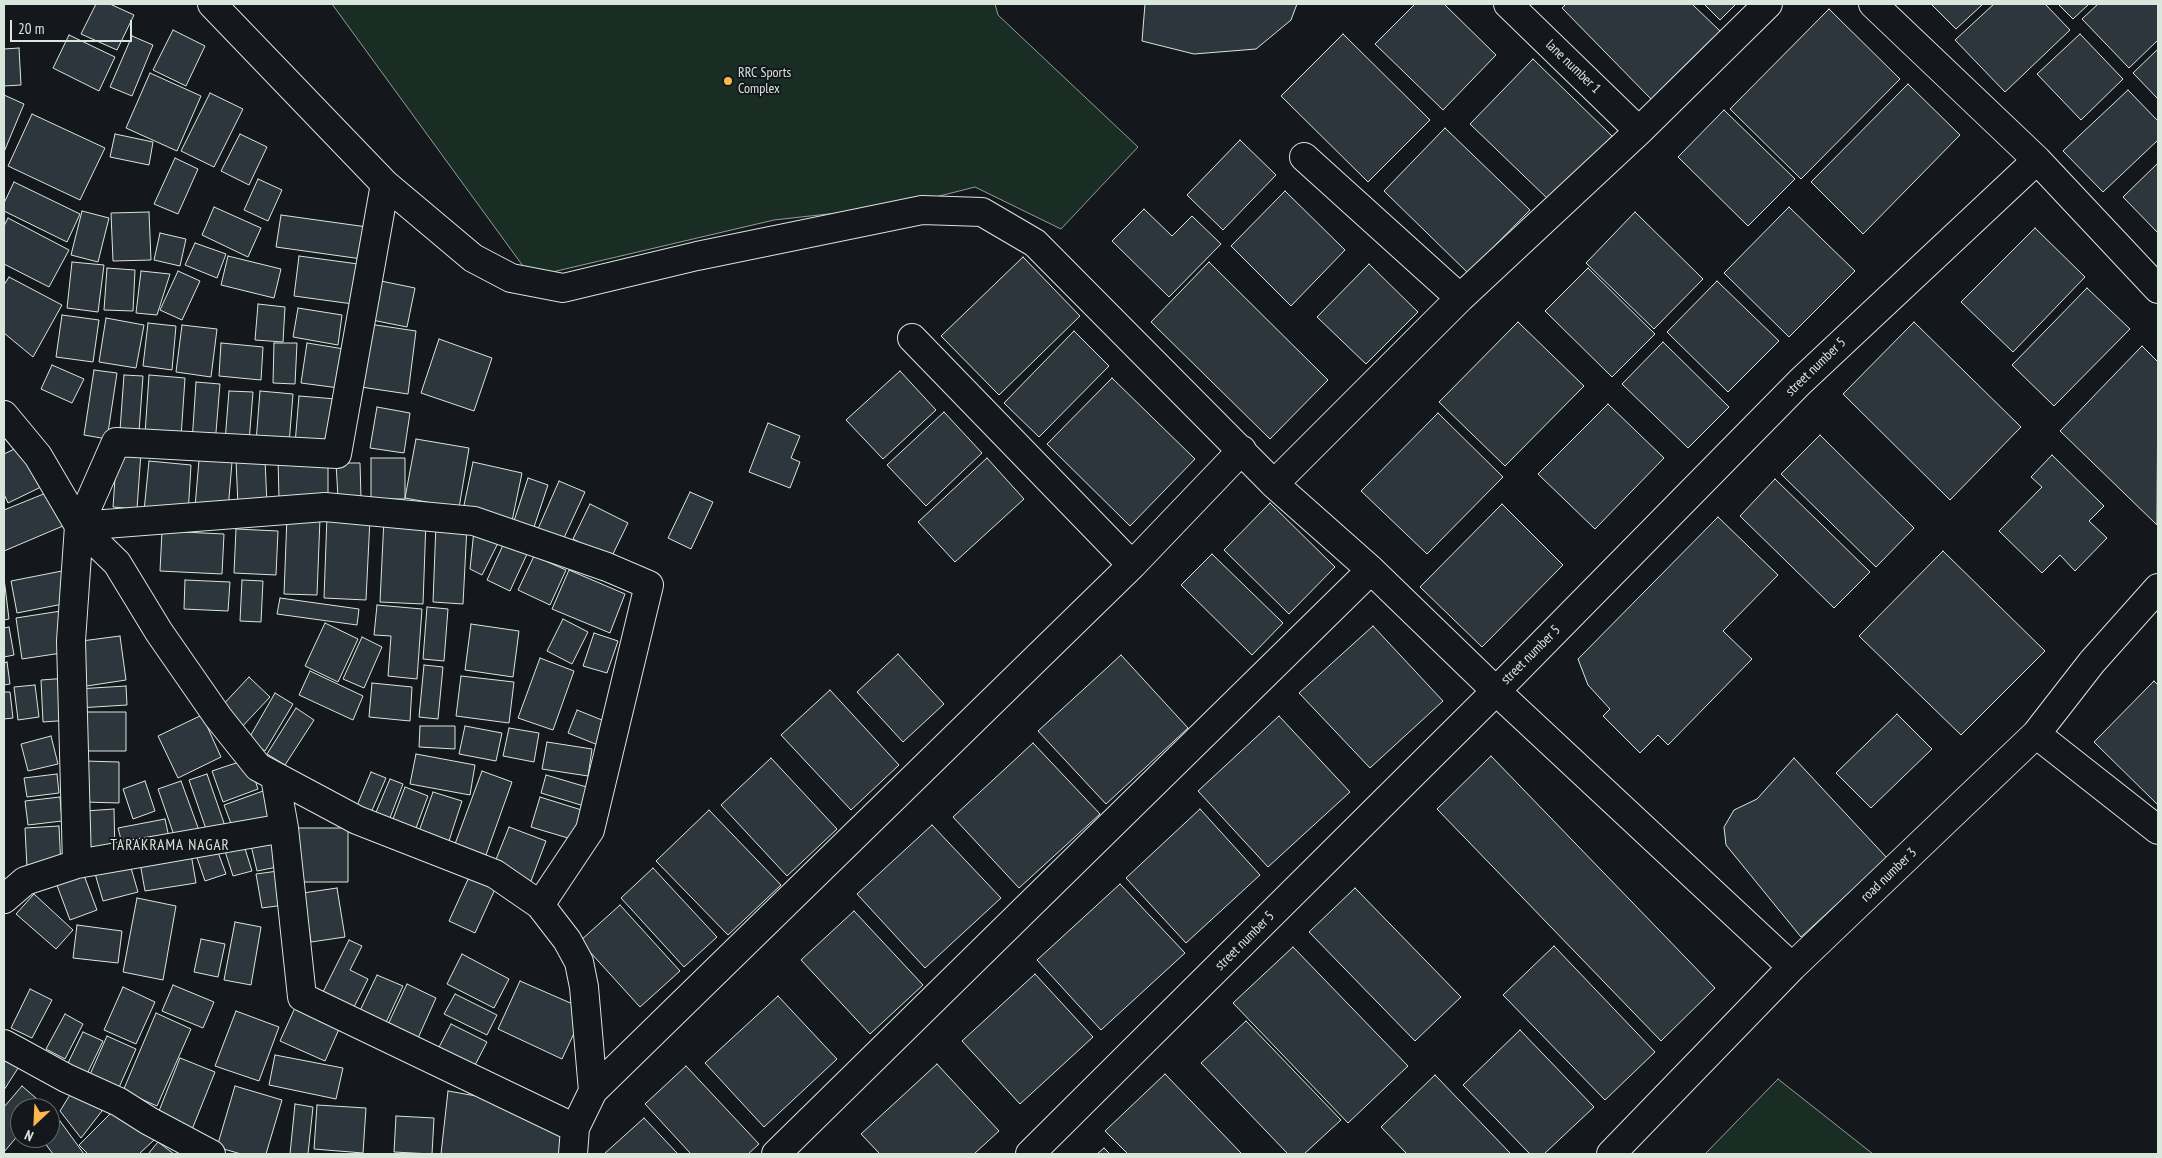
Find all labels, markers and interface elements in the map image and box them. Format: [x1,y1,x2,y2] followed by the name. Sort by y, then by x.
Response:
[12,10,135,42] scale bar
[18,19,44,38] text: 20 m
[1542,37,1604,97] street label: lane number 1
[738,65,791,98] place label: RRC Sports Complex
[722,75,734,87] marker: RRC Sports Complex
[1782,334,1850,400] street label: street number 5
[1498,622,1564,688] street label: street number 5
[108,837,232,855] district label: TARAKRAMA NAGAR
[1858,844,1920,906] street label: road number 3
[1212,908,1278,974] street label: street number 5
[10,1098,60,1148] north arrow
[22,1126,36,1145] text: N

